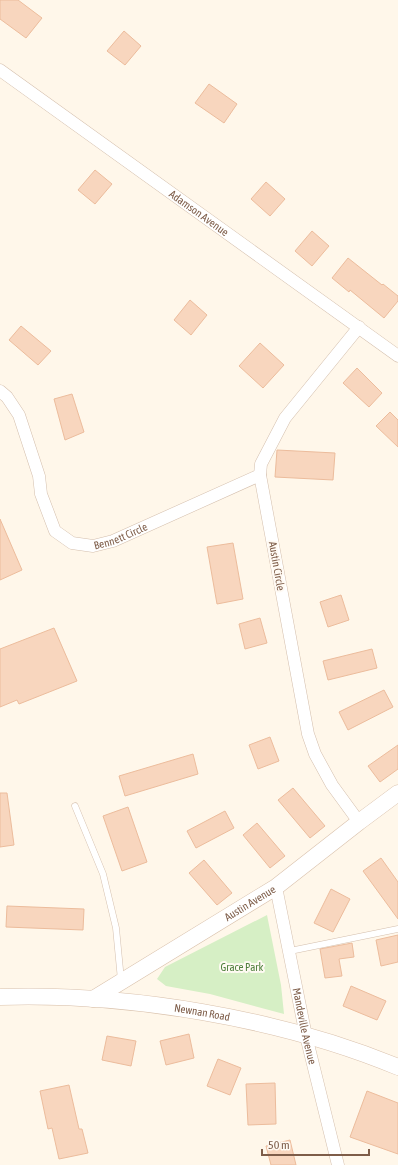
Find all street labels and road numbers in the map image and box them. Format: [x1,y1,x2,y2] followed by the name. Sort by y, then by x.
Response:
[167,188,231,238] street label: Adamson Avenue
[93,520,149,552] street label: Bennett Circle
[267,540,287,592] street label: Austin Circle
[222,883,278,923] street label: Austin Avenue
[290,987,319,1065] street label: Mandeville Avenue
[173,1002,231,1023] street label: Newnan Road

